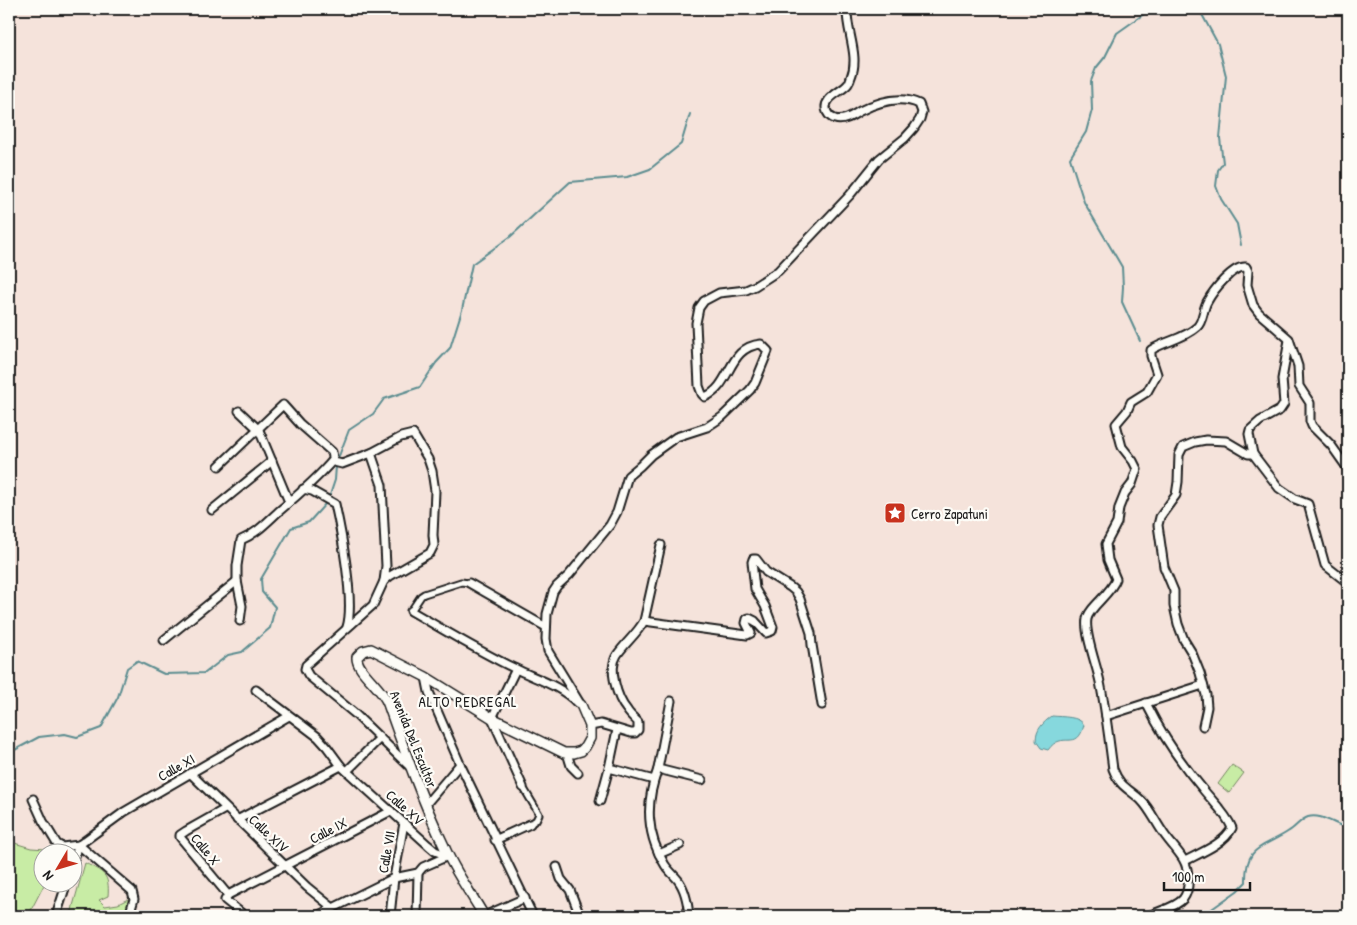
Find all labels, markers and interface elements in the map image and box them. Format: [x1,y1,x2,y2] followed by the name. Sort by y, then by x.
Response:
[883,501,907,525] place icon: Cerro Zapatuni
[911,504,988,524] place label: Cerro Zapatuni
[386,688,442,791] street label: Avenida Del Escultor
[418,691,518,712] district label: ALTO PEDREGAL
[154,749,198,785] street label: Calle XI
[382,785,428,829] street label: Calle XV
[245,810,293,856] street label: Calle XIV
[306,812,350,848] street label: Calle IX
[187,829,225,869] street label: Calle X
[373,829,399,875] street label: Calle VII
[32,842,82,892] north arrow
[1164,860,1251,892] scale bar
[1172,866,1205,887] text: 100 m
[37,867,57,885] text: N

